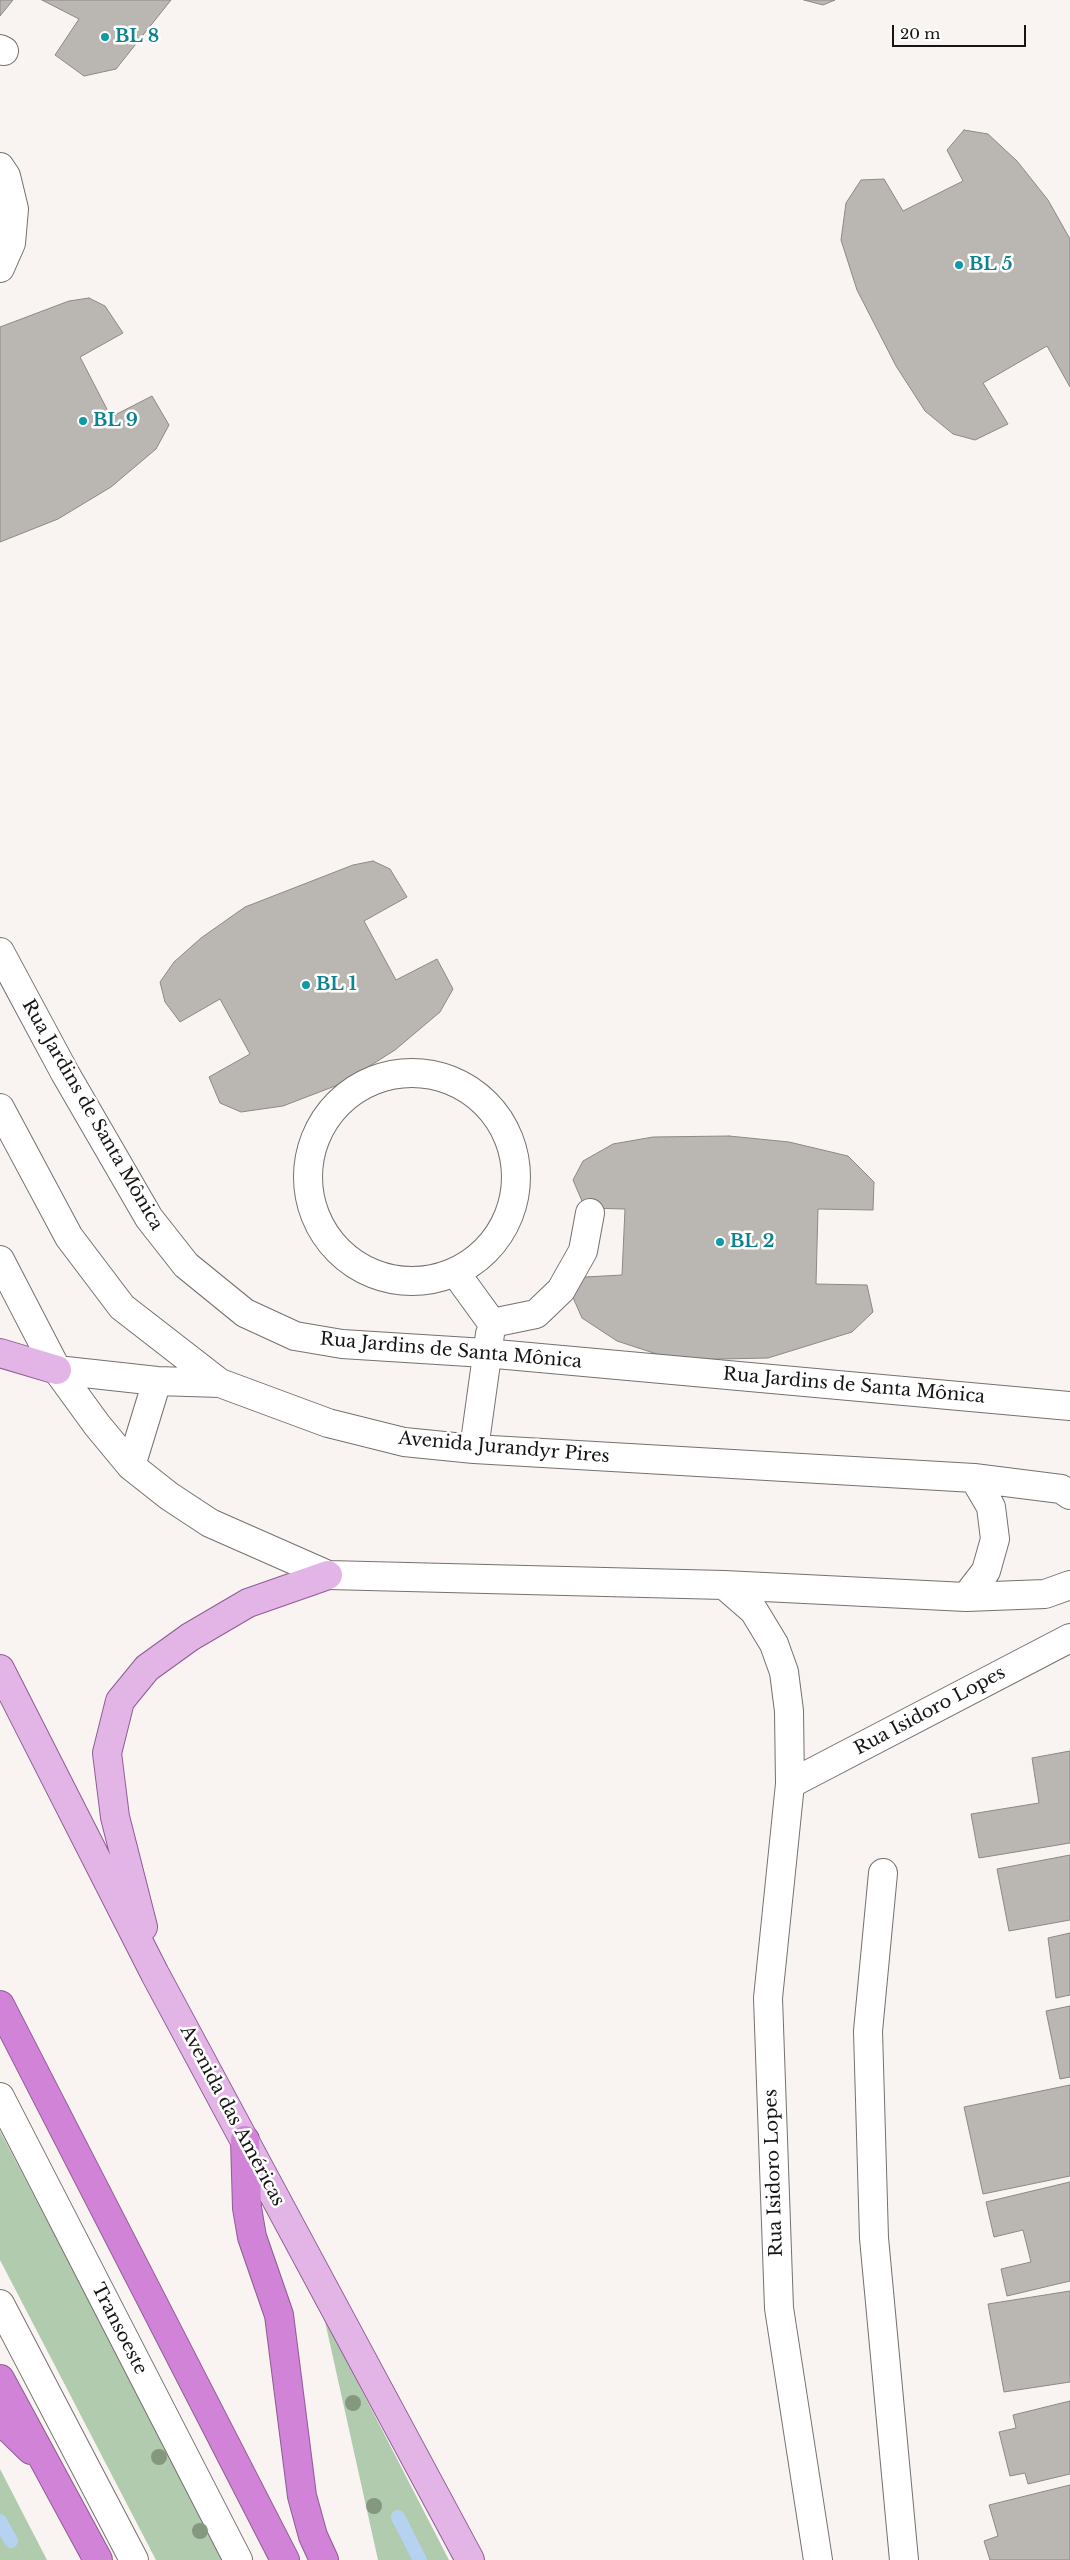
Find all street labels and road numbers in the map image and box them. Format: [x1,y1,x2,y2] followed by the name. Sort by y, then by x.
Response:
[17,996,167,1234] street label: Rua Jardins de Santa Mônica
[319,1329,583,1373] street label: Rua Jardins de Santa Mônica
[722,1364,986,1408] street label: Rua Jardins de Santa Mônica
[397,1428,611,1468] street label: Avenida Jurandyr Pires
[851,1662,1009,1760] street label: Rua Isidoro Lopes
[175,2022,289,2210] street label: Avenida das Américas
[760,2089,788,2257] street label: Rua Isidoro Lopes
[87,2280,151,2378] street label: Transoeste

